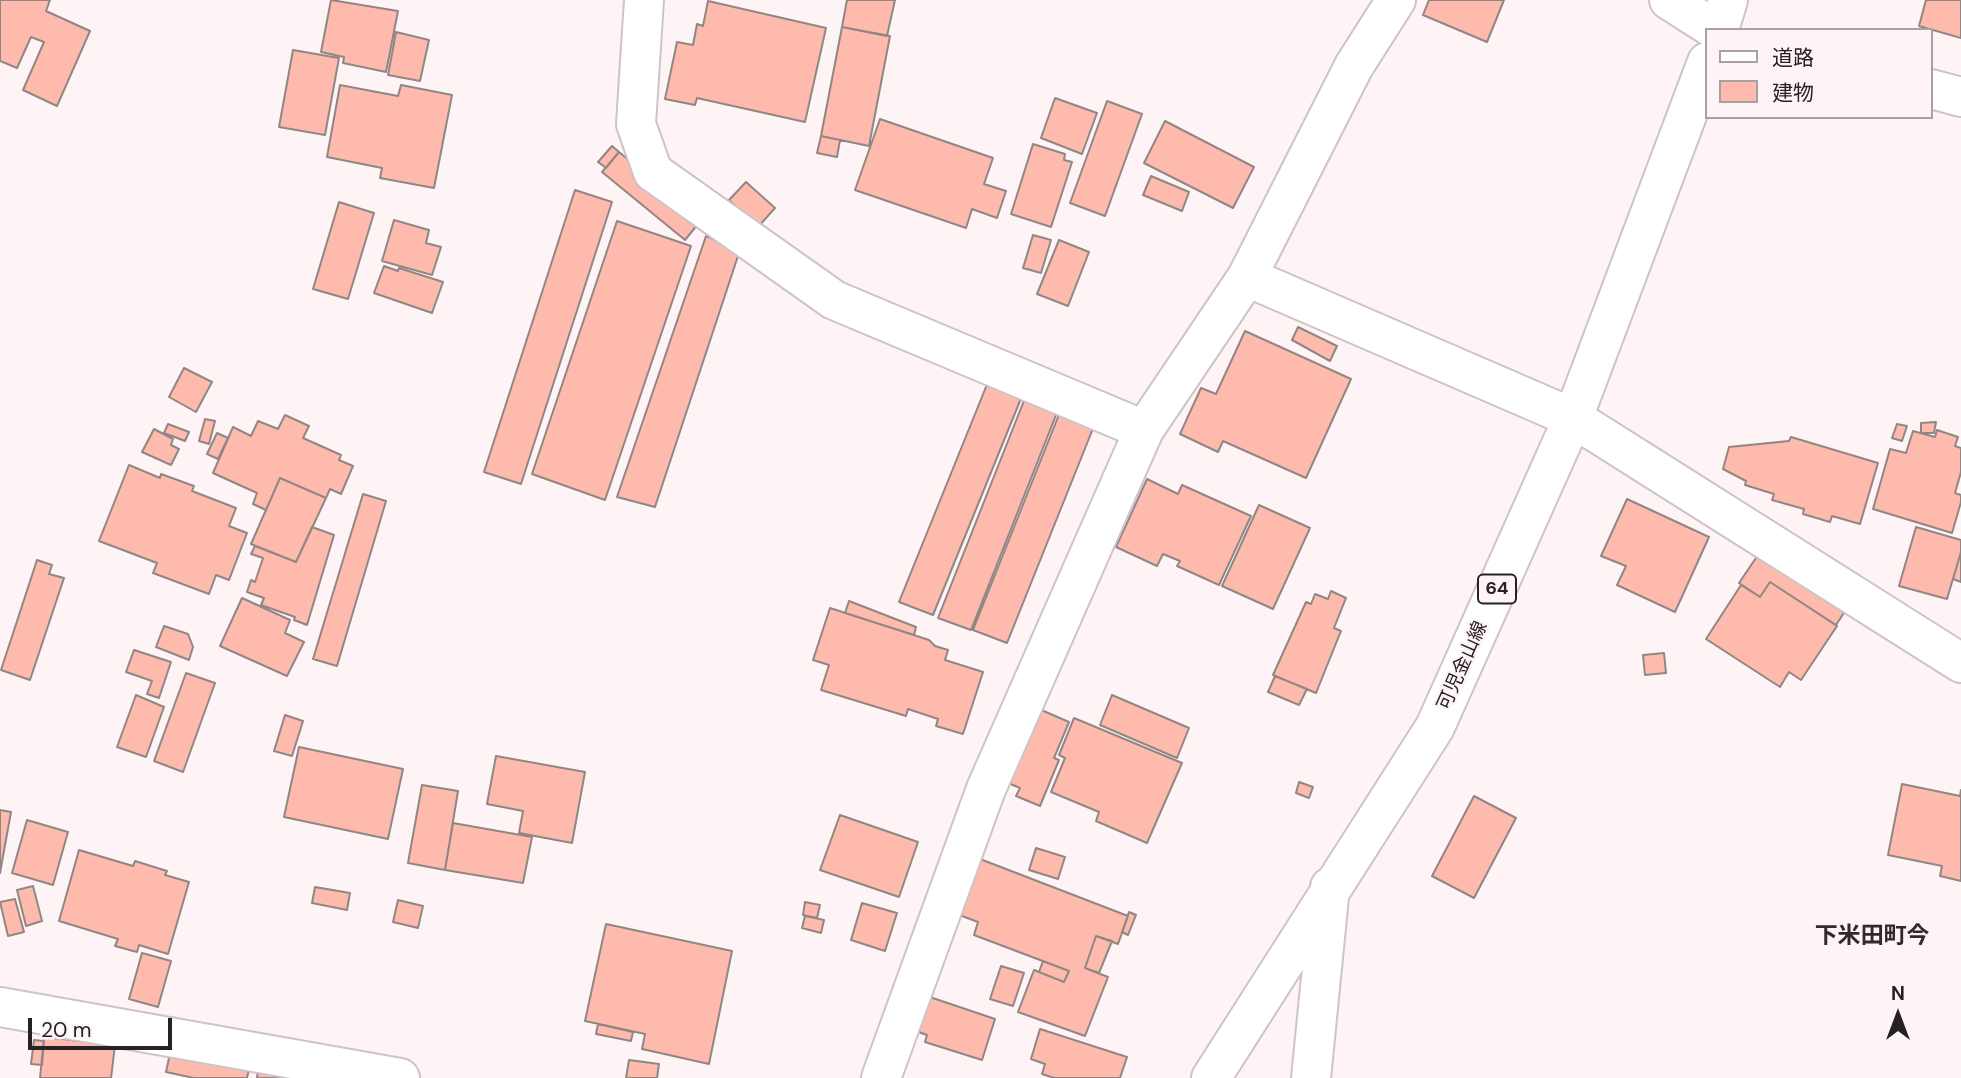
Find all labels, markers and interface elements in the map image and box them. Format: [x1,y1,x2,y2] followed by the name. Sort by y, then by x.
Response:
[1706,28,1933,119] legend
[1772,44,1814,72] text: 道路
[1772,79,1814,107] text: 建物
[1478,574,1516,604] road number: 64
[1433,618,1493,714] street label: 可児金山線
[1815,923,1929,951] district label: 下米田町今
[1863,980,1933,1050] north arrow
[1891,981,1905,1006] text: N
[32,1004,175,1048] scale bar
[41,1016,92,1044] text: 20 m

